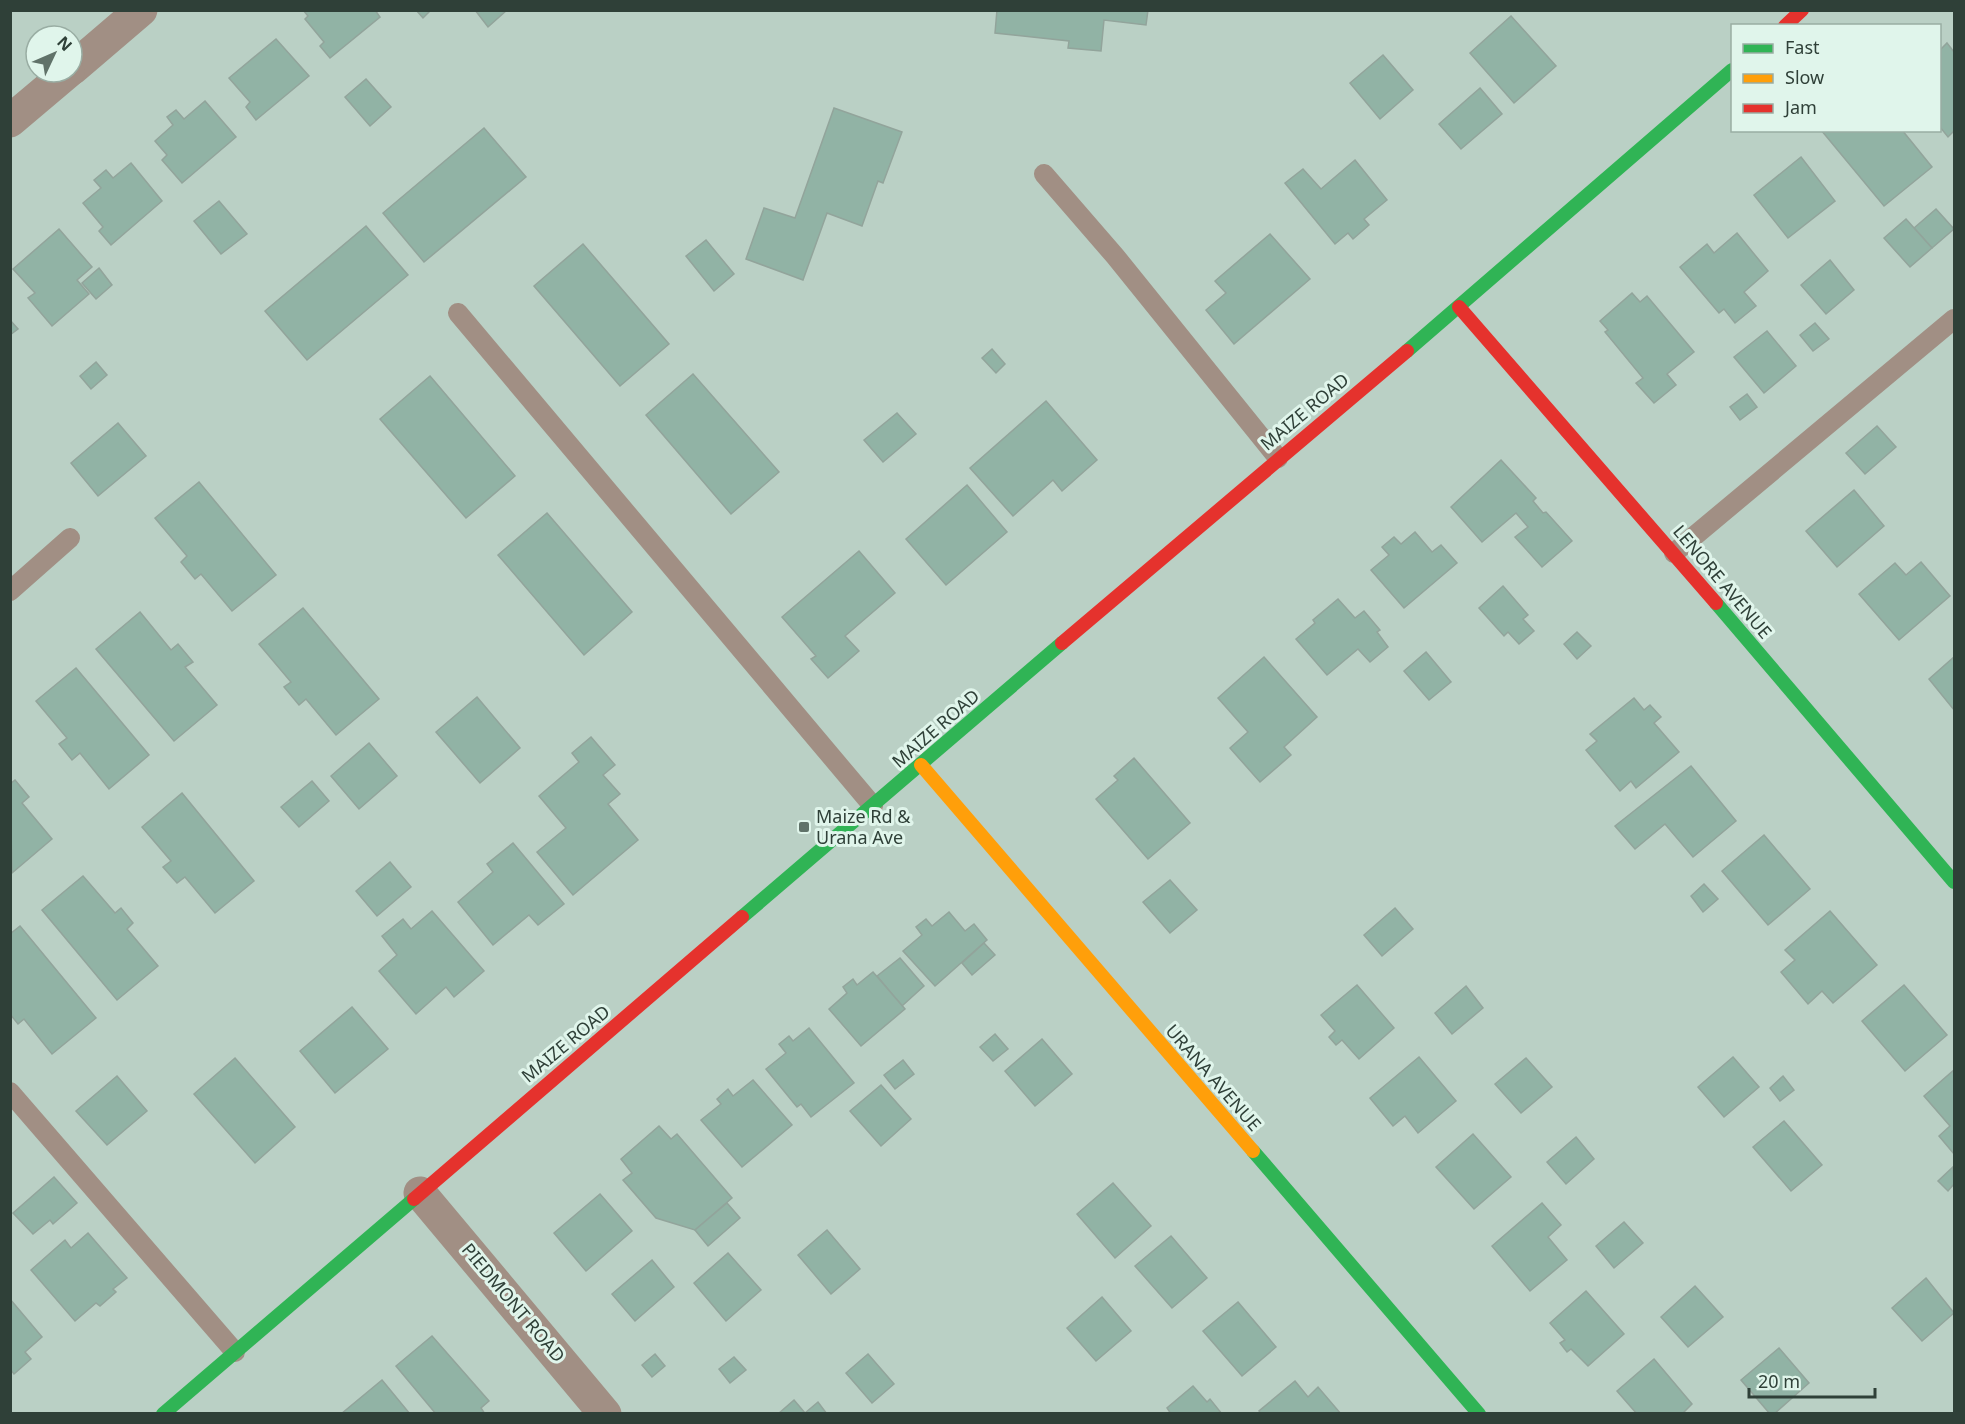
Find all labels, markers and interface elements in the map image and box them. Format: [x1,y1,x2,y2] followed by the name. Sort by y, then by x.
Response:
[24,24,84,84] north arrow
[1731,24,1941,132] legend
[52,31,77,56] text: N
[1785,35,1820,59] text: Fast
[1785,65,1824,89] text: Slow
[1783,95,1817,119] text: Jam
[1255,367,1354,455] street label: MAIZE ROAD
[1668,519,1777,643] street label: LENORE AVENUE
[887,684,984,773] street label: MAIZE ROAD
[816,804,911,849] place label: Maize Rd & Urana Ave
[797,820,811,834] marker: Maize Rd & Urana Ave
[516,999,615,1087] street label: MAIZE ROAD
[1161,1019,1267,1136] street label: URANA AVENUE
[457,1238,571,1367] street label: PIEDMONT ROAD
[1749,1361,1875,1399] scale bar
[1758,1369,1800,1393] text: 20 m

